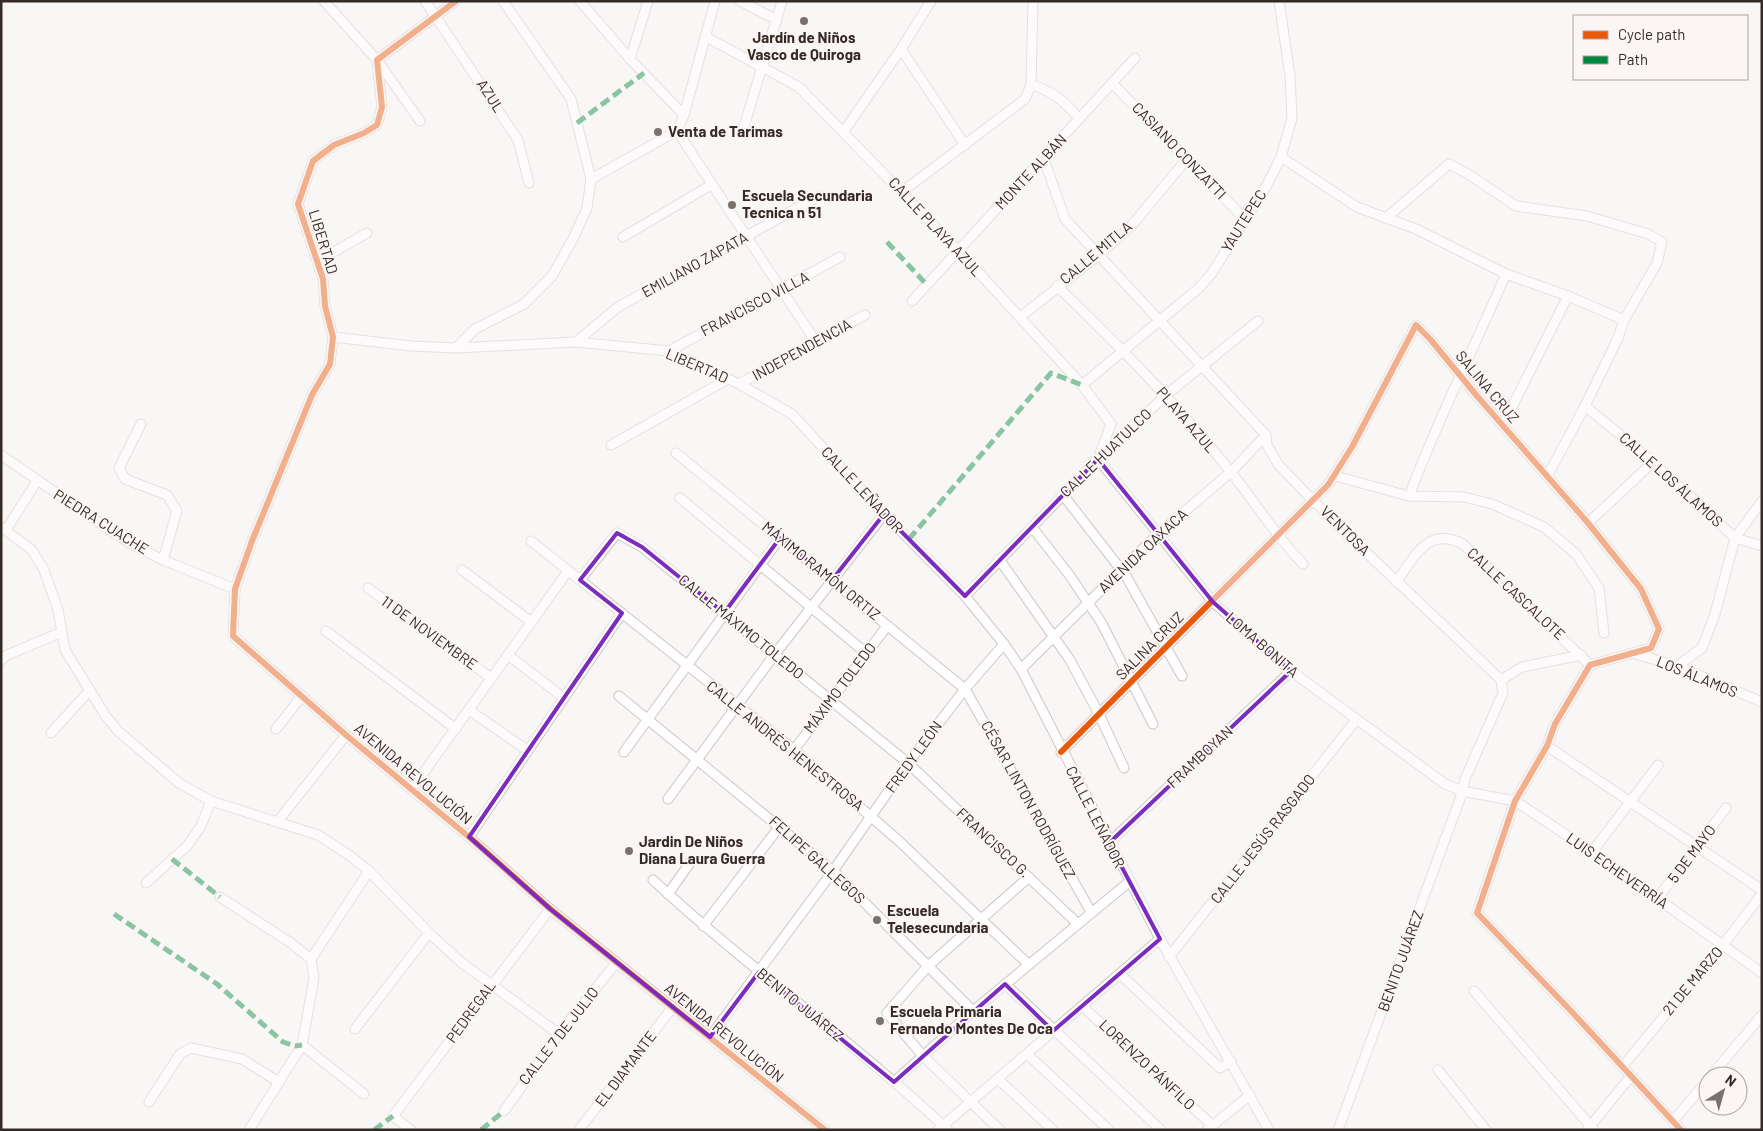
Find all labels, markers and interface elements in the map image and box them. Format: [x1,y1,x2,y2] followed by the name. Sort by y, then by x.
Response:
[798,15,810,27] marker: Jardín de Niños Vasco de Quiroga
[1573,15,1748,80] legend
[1618,25,1685,43] text: Cycle path
[747,28,861,63] place label: Jardín de Niños Vasco de Quiroga
[1618,50,1648,68] text: Path
[474,75,508,115] street label: AZUL
[1129,98,1231,203] street label: CASIANO CONZATTI
[668,122,783,140] place label: Venta de Tarimas
[652,126,664,138] marker: Venta de Tarimas
[991,130,1070,213] street label: MONTE ALBÁN
[885,173,986,280] street label: CALLE PLAYA AZUL
[742,186,873,221] place label: Escuela Secundaria Tecnica n 51
[1217,186,1270,255] street label: YAUTEPEC
[726,199,738,211] marker: Escuela Secundaria Tecnica n 51
[306,207,342,276] street label: LIBERTAD
[1056,217,1135,288] street label: CALLE MITLA
[638,228,751,301] street label: EMILIANO ZAPATA
[697,267,812,339] street label: FRANCISCO VILLA
[749,314,854,384] street label: INDEPENDENCIA
[663,344,731,386] street label: LIBERTAD
[1452,347,1523,426] street label: SALINA CRUZ
[1153,383,1220,456] street label: PLAYA AZUL
[1056,404,1155,500] street label: CALLE HUATULCO
[1616,428,1727,530] street label: CALLE LOS ÁLAMOS
[818,442,907,536] street label: CALLE LEÑADOR
[51,485,152,558] street label: PIEDRA CUACHE
[1317,502,1374,559] street label: VENTOSA
[1094,504,1191,596] street label: AVENIDA OAXACA
[759,517,884,623] street label: MÁXIMO RAMÓN ORTIZ
[1464,543,1569,643] street label: CALLE CASCALOTE
[675,570,808,682] street label: CALLE MÁXIMO TOLEDO
[378,591,481,673] street label: 11 DE NOVIEMBRE
[1112,608,1187,683] street label: SALINA CRUZ
[1223,608,1303,681] street label: LOMA BONITA
[799,638,879,736] street label: MÁXIMO TOLEDO
[1654,652,1740,700] street label: LOS ÁLAMOS
[703,676,868,814] street label: CALLE ANDRÉS HENESTROSA
[881,717,945,796] street label: FREDY LEÓN
[978,717,1080,882] street label: CÉSAR LINTON RODRÍGUEZ
[351,719,476,828] street label: AVENIDA REVOLUCIÓN
[1163,721,1236,791] street label: FRAMBOYAN
[1062,763,1129,870] street label: CALLE LEÑADOR
[1206,770,1318,907] street label: CALLE JESÚS RASGADO
[953,804,1034,881] street label: FRANCISCO G.
[766,812,869,907] street label: FELIPE GALLEGOS
[1663,821,1719,886] street label: 5 DE MAYO
[1563,828,1672,912] street label: LUIS ECHEVERRÍA
[639,832,765,867] place label: Jardin De Niños Diana Laura Guerra
[623,845,635,857] marker: Jardin De Niños Diana Laura Guerra
[887,901,989,936] place label: Escuela Telesecundaria
[1373,908,1427,1014] street label: BENITO JUÁREZ
[871,914,883,926] marker: Escuela Telesecundaria
[1658,942,1726,1018] street label: 21 DE MARZO
[754,964,848,1045] street label: BENITO JUÁREZ
[442,977,499,1046] street label: PEDREGAL
[661,979,788,1086] street label: AVENIDA REVOLUCIÓN
[515,983,602,1088] street label: CALLE 7 DE JULIO
[890,1002,1053,1037] place label: Escuela Primaria Fernando Montes De Oca
[874,1015,886,1027] marker: Escuela Primaria Fernando Montes De Oca
[1096,1015,1199,1113] street label: LORENZO PÁNFILO
[591,1027,660,1110] street label: EL DIAMANTE
[1698,1066,1748,1116] north arrow
[1722,1071,1740,1090] text: N

